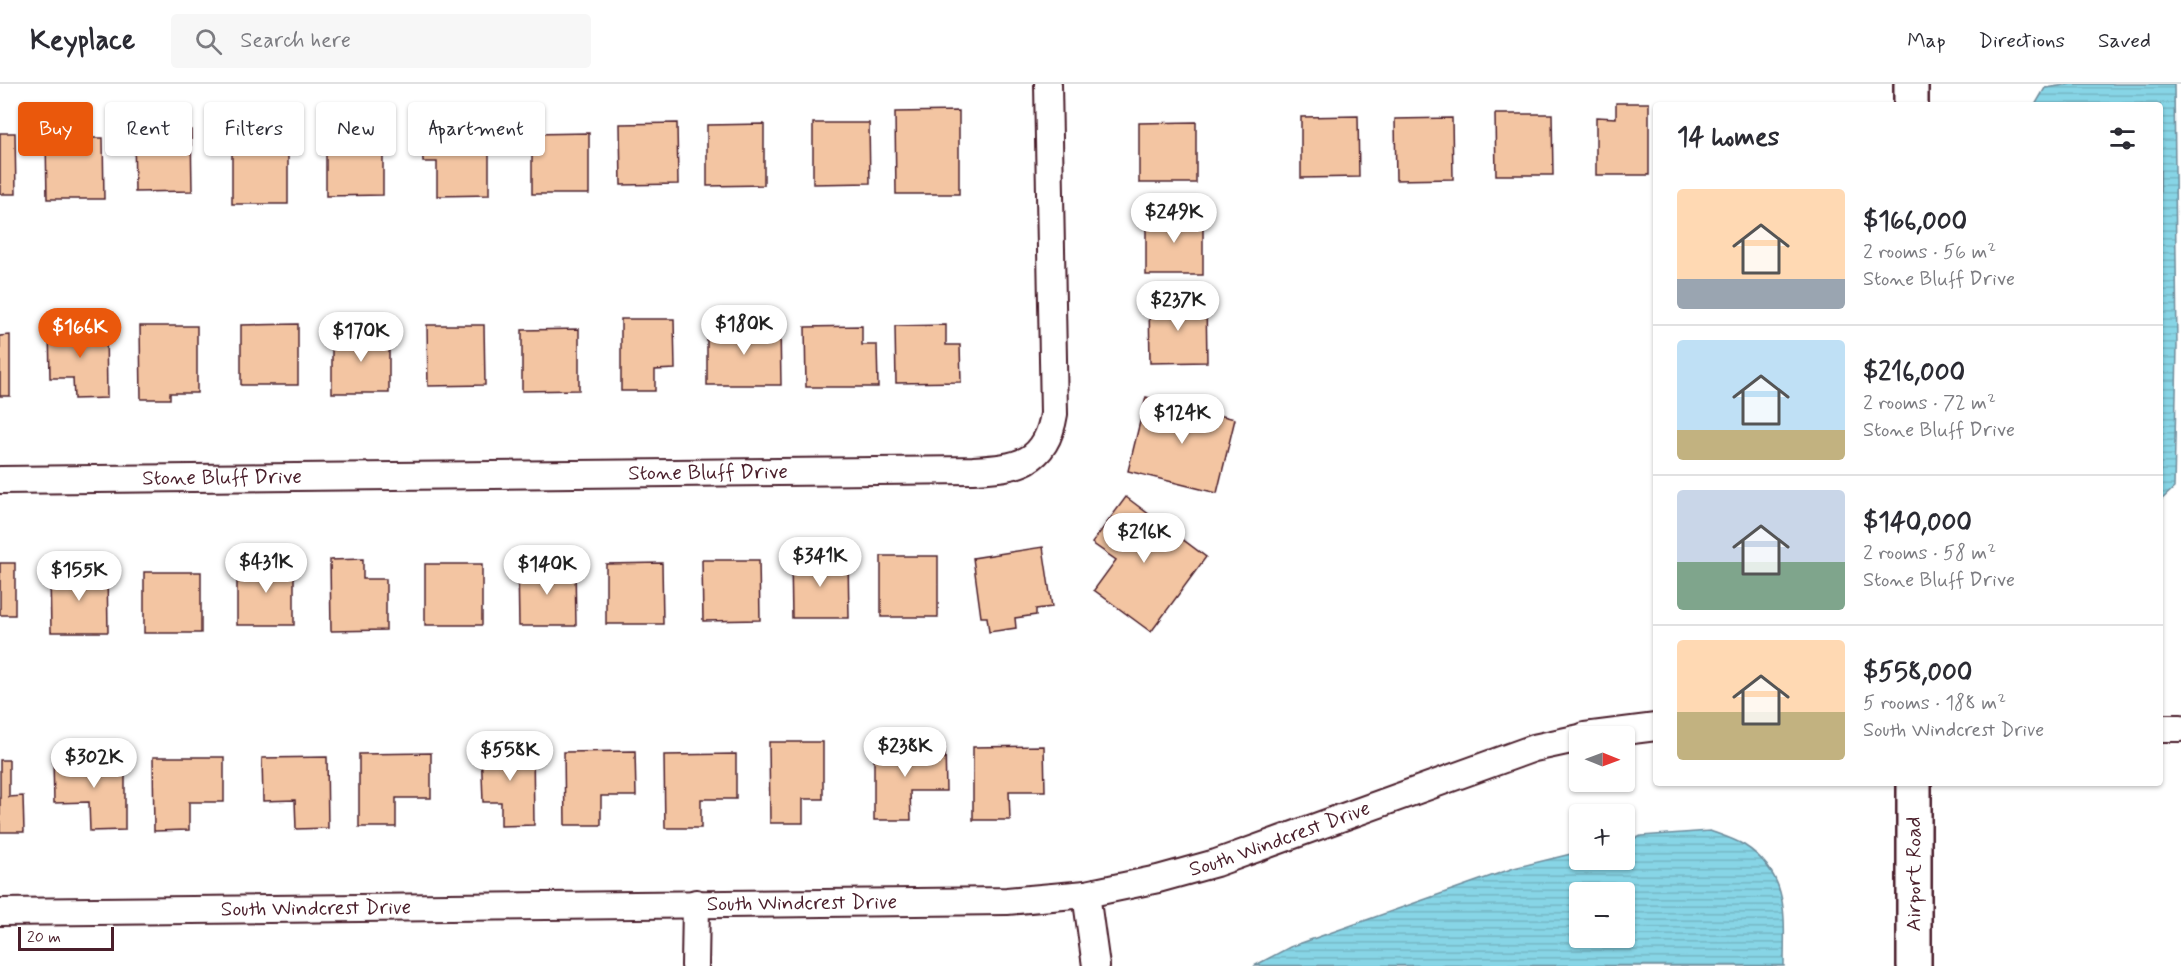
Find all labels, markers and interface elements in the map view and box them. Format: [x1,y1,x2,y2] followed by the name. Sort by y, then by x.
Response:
[171,14,591,68] search box
[30,23,135,60] text: Keyplace
[192,25,225,58] icon: search
[240,27,351,55] text: Search here
[1907,27,1946,55] text: Map
[1979,27,2065,55] text: Directions
[2098,27,2151,55] text: Saved
[18,102,93,156] chip: Buy
[105,102,192,156] chip: Rent
[204,102,304,156] chip: Filters
[316,102,396,156] chip: New
[408,102,545,156] chip: Apartment
[1677,121,1779,155] text: 14 homes
[2106,122,2139,155] icon: filters
[1132,193,1216,244] pin: $249K
[1145,199,1203,226] text: $249K
[1863,205,1967,239] text: $166,000
[1725,213,1797,285] icon: home
[1863,239,1996,266] text: 2 rooms · 56 m²
[1863,266,2015,293] text: Stone Bluff Drive
[1136,281,1220,332] pin: $237K
[1150,287,1206,314] text: $237K
[702,305,786,356] pin: $180K
[38,308,122,359] pin: $166K
[715,311,773,338] text: $180K
[319,312,403,363] pin: $170K
[52,314,108,341] text: $166K
[333,318,389,345] text: $170K
[1863,356,1965,390] text: $216,000
[1725,364,1797,436] icon: home
[1863,390,1996,417] text: 2 rooms · 72 m²
[1140,394,1224,445] pin: $124K
[1153,400,1211,427] text: $124K
[1863,417,2015,444] text: Stone Bluff Drive
[628,458,788,488] street label: Stone Bluff Drive
[142,463,302,493] street label: Stone Bluff Drive
[1863,506,1972,540] text: $140,000
[1102,513,1186,564] pin: $216K
[1725,514,1797,586] icon: home
[1117,519,1171,546] text: $216K
[778,537,862,588] pin: $341K
[1863,540,1996,567] text: 2 rooms · 58 m²
[224,543,308,594] pin: $431K
[793,543,847,570] text: $341K
[505,545,589,596] pin: $140K
[239,549,293,576] text: $431K
[37,551,121,602] pin: $155K
[518,551,576,578] text: $140K
[51,557,107,584] text: $155K
[1863,567,2015,594] text: Stone Bluff Drive
[1863,656,1972,690] text: $558,000
[1725,664,1797,736] icon: home
[1863,690,2006,717] text: 5 rooms · 188 m²
[1863,717,2044,744] text: South Windcrest Drive
[1569,726,1635,792] north arrow
[1569,726,1635,948] map controls
[863,727,947,778] pin: $238K
[468,731,552,782] pin: $558K
[878,733,932,760] text: $238K
[480,737,540,764] text: $558K
[52,738,136,789] pin: $302K
[65,744,123,771] text: $302K
[1186,794,1374,884] street label: South Windcrest Drive
[1569,804,1635,870] button: +
[1900,816,1928,932] street label: Airport Road
[1569,882,1635,948] button: −
[707,888,897,918] street label: South Windcrest Drive
[221,894,411,924] street label: South Windcrest Drive
[18,924,114,952] scale bar
[27,927,61,948] text: 20 m

